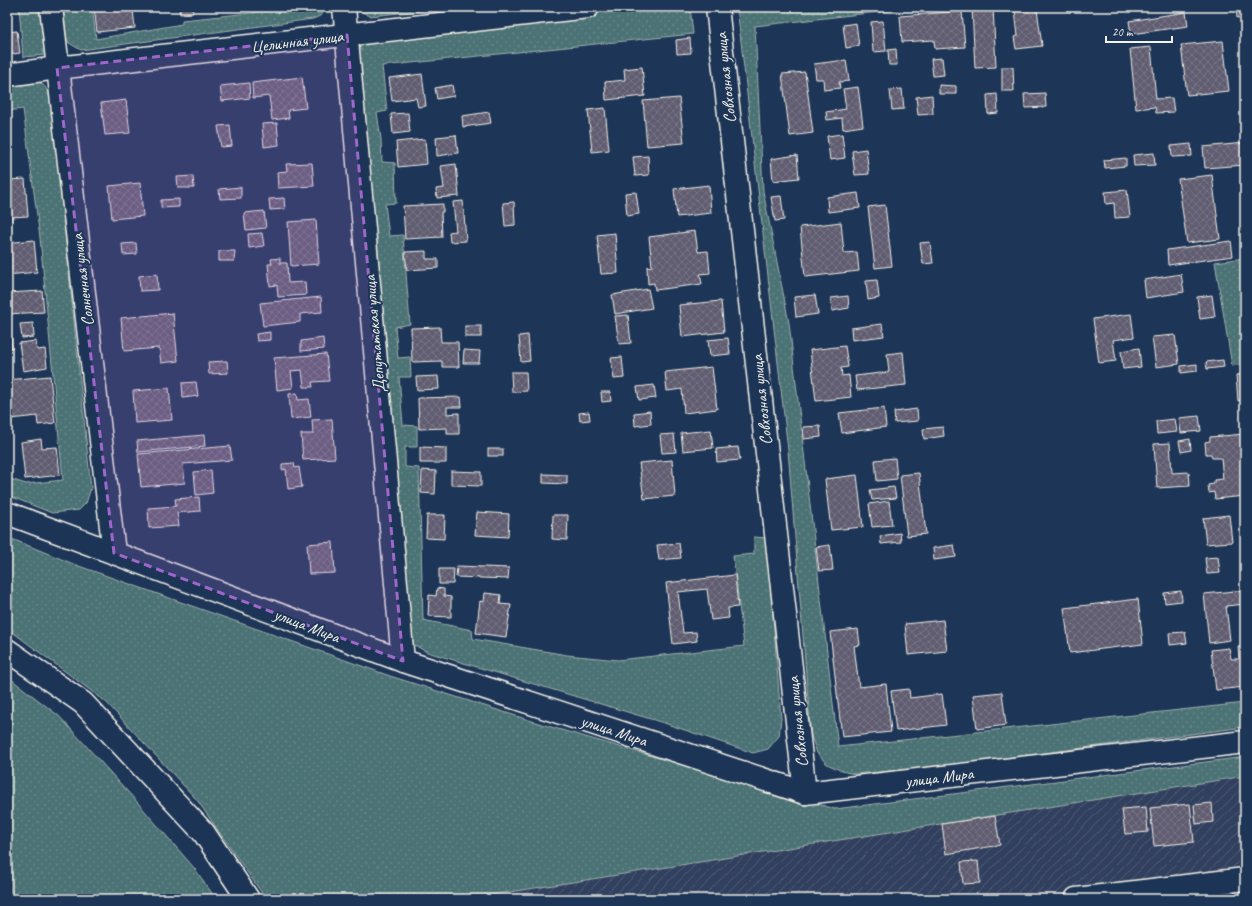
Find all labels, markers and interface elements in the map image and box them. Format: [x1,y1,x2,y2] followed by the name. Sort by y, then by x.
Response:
[1106,18,1172,44] scale bar
[1112,24,1134,40] text: 20 m
[250,25,346,58] street label: Целинная улица
[710,30,741,124] street label: Совхозная улица
[66,231,99,327] street label: Солнечная улица
[359,273,390,393] street label: Депутатская улица
[746,352,777,446] street label: Совхозная улица
[270,603,344,648] street label: улица Мира
[782,674,813,768] street label: Совхозная улица
[577,710,651,751] street label: улица Мира
[903,763,975,792] street label: улица Мира

